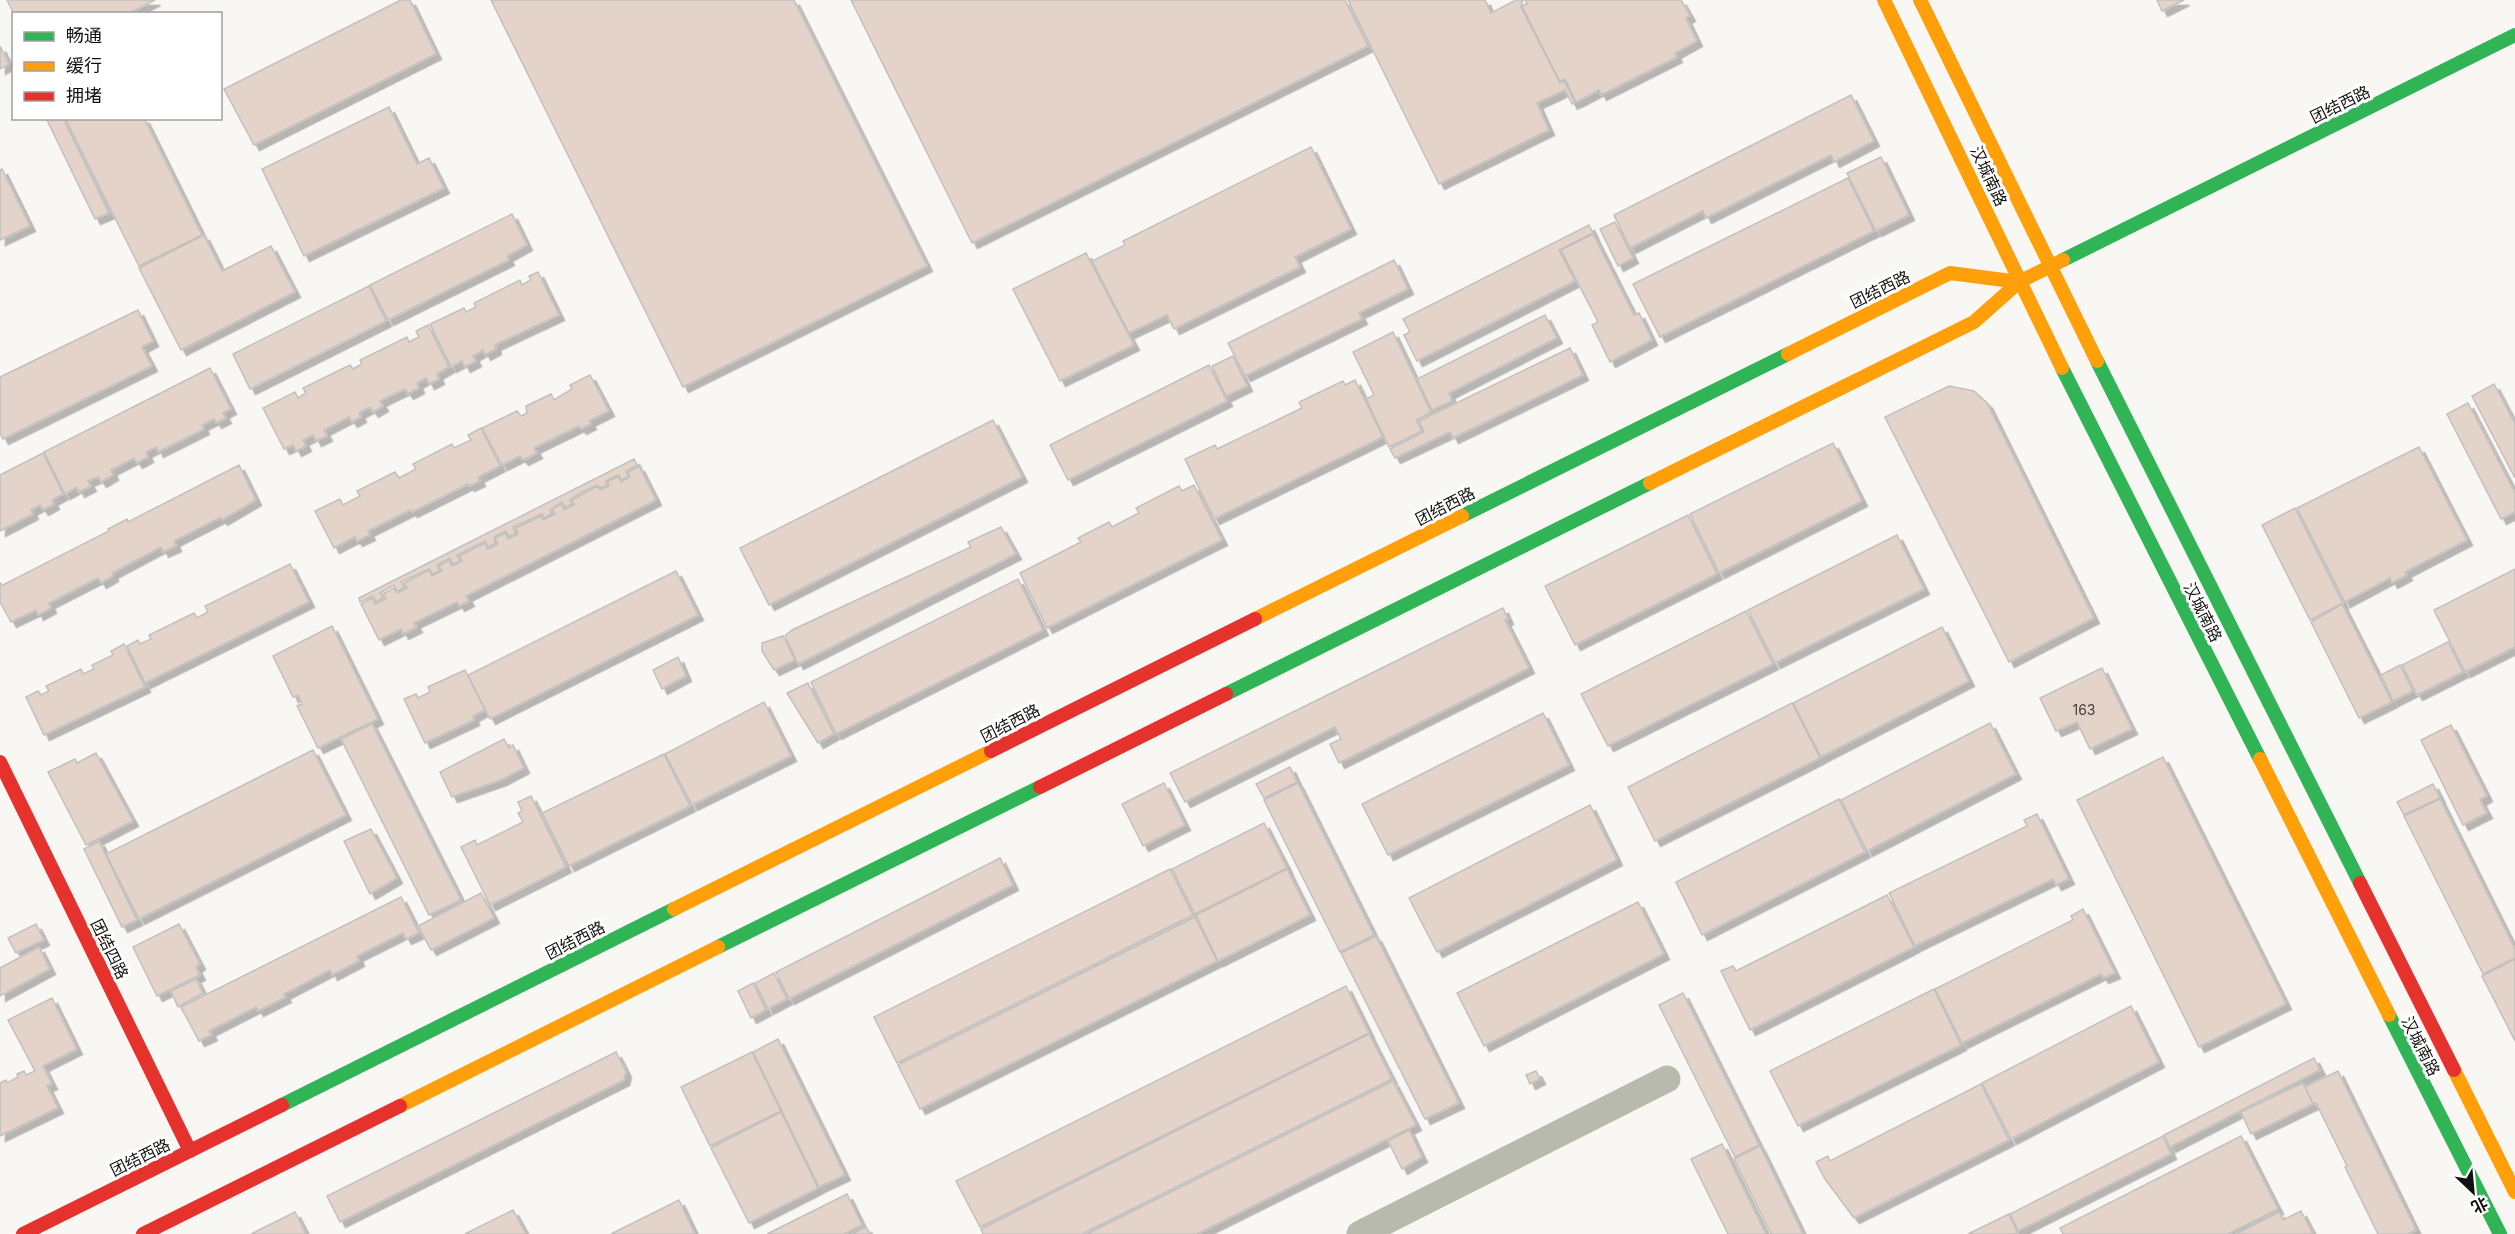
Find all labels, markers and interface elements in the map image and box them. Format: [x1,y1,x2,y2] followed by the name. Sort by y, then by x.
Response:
[12,12,222,120] legend
[66,25,102,46] text: 畅通
[66,55,102,76] text: 缓行
[2307,81,2373,127] street label: 团结西路
[66,85,102,106] text: 拥堵
[1966,143,2012,209] street label: 汉城南路
[1847,266,1913,312] street label: 团结西路
[1412,483,1478,529] street label: 团结西路
[2180,579,2226,645] street label: 汉城南路
[977,700,1043,746] street label: 团结西路
[2072,701,2096,718] house number: 163
[87,916,133,982] street label: 团结四路
[542,917,608,963] street label: 团结西路
[2398,1013,2444,1079] street label: 汉城南路
[107,1134,173,1180] street label: 团结西路
[2443,1162,2503,1222] north arrow
[2468,1193,2491,1218] text: 北

